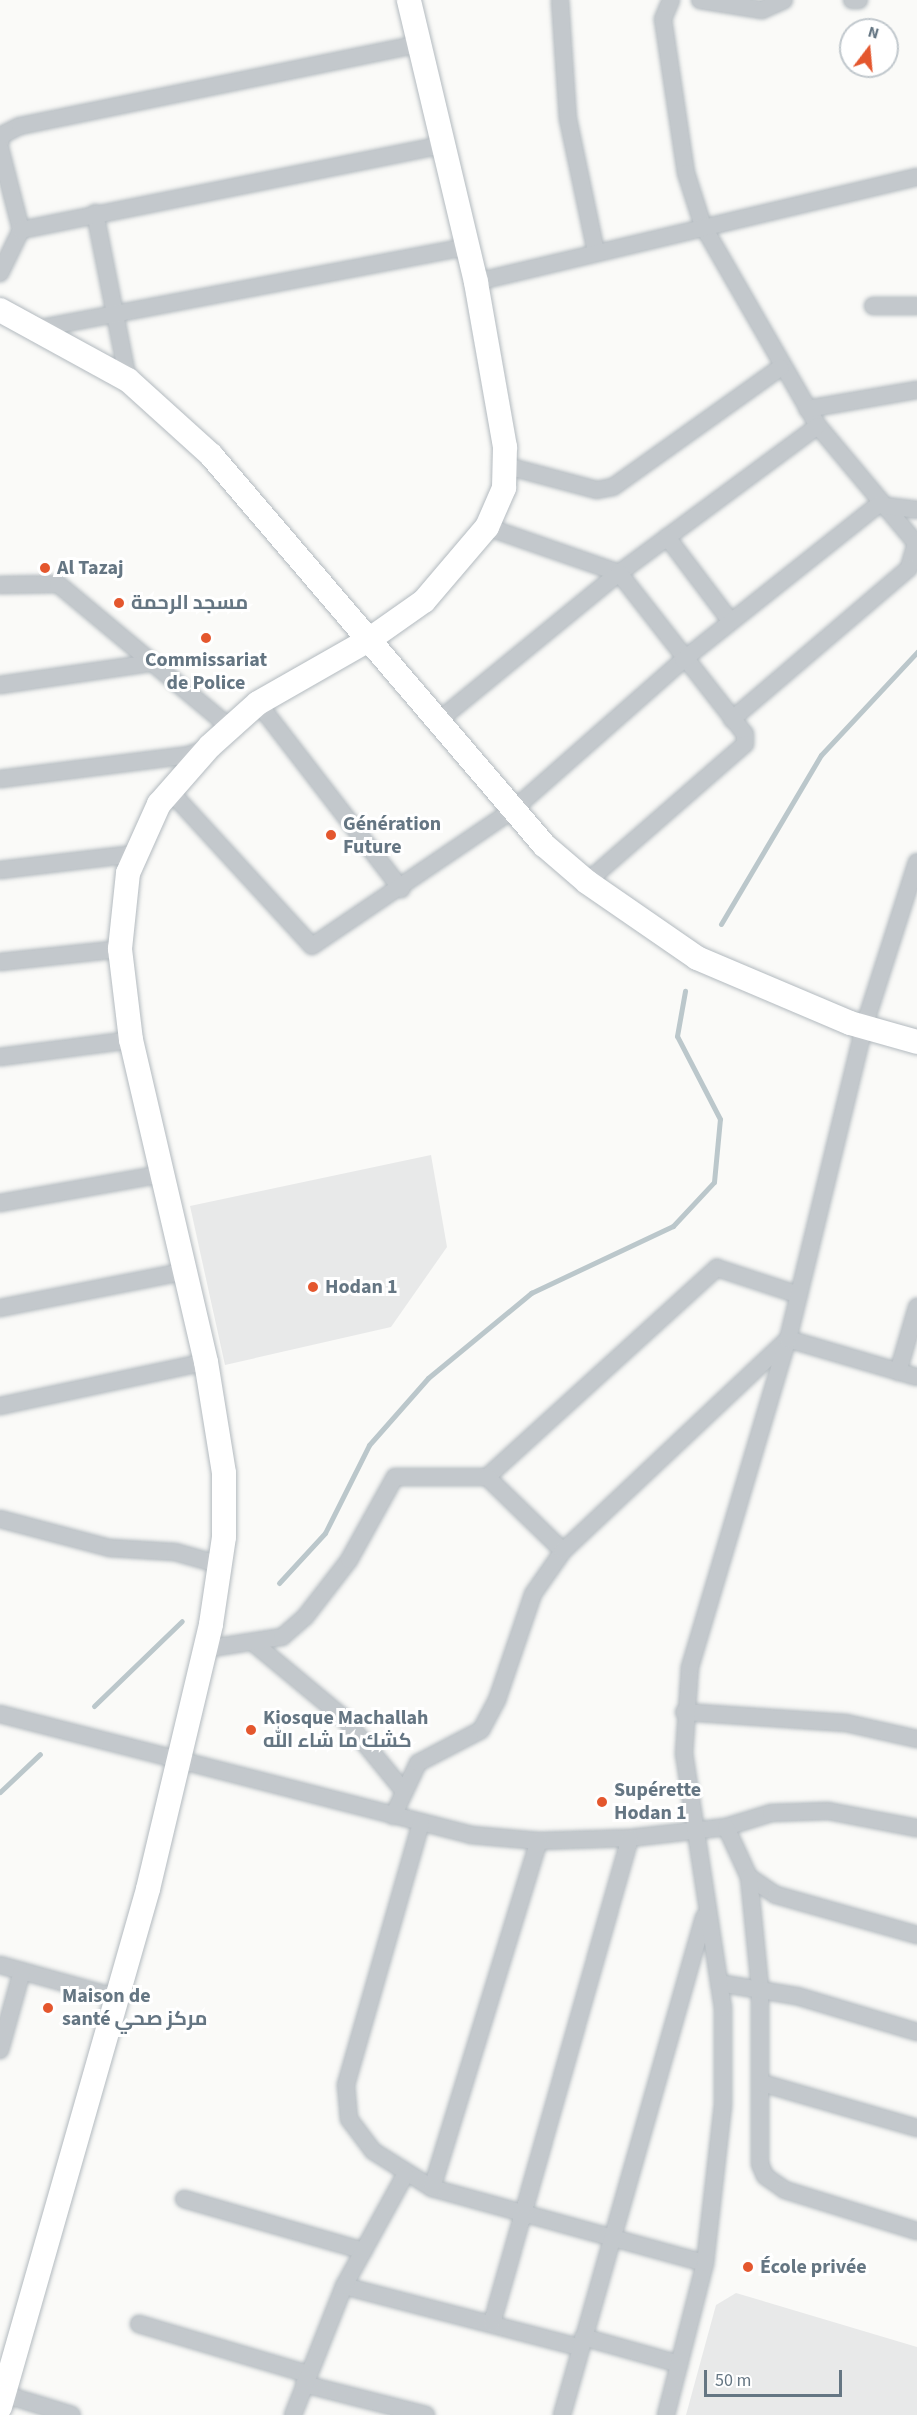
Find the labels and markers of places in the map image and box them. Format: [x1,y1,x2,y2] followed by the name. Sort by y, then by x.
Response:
[57,556,124,580] place label: Al Tazaj
[38,561,52,575] marker: Al Tazaj
[131,591,248,615] place label: مسجد الرحمة
[112,596,126,610] marker: مسجد الرحمة
[199,631,213,645] marker: Commissariat de Police
[145,648,267,695] place label: Commissariat de Police
[343,812,441,859] place label: Génération Future
[324,828,338,842] marker: Génération Future
[325,1275,398,1299] place label: Hodan 1
[306,1280,320,1294] marker: Hodan 1
[263,1706,428,1753] place label: Kiosque Machallah كشك ما شاء الله
[244,1723,258,1737] marker: Kiosque Machallah كشك ما شاء الله
[614,1778,701,1825] place label: Supérette Hodan 1
[595,1795,609,1809] marker: Supérette Hodan 1
[62,1984,207,2031] place label: Maison de santé مركز صحي
[39,1999,57,2017] marker: Maison de santé مركز صحي
[760,2255,867,2279] place label: École privée
[741,2260,755,2274] marker: École privée

